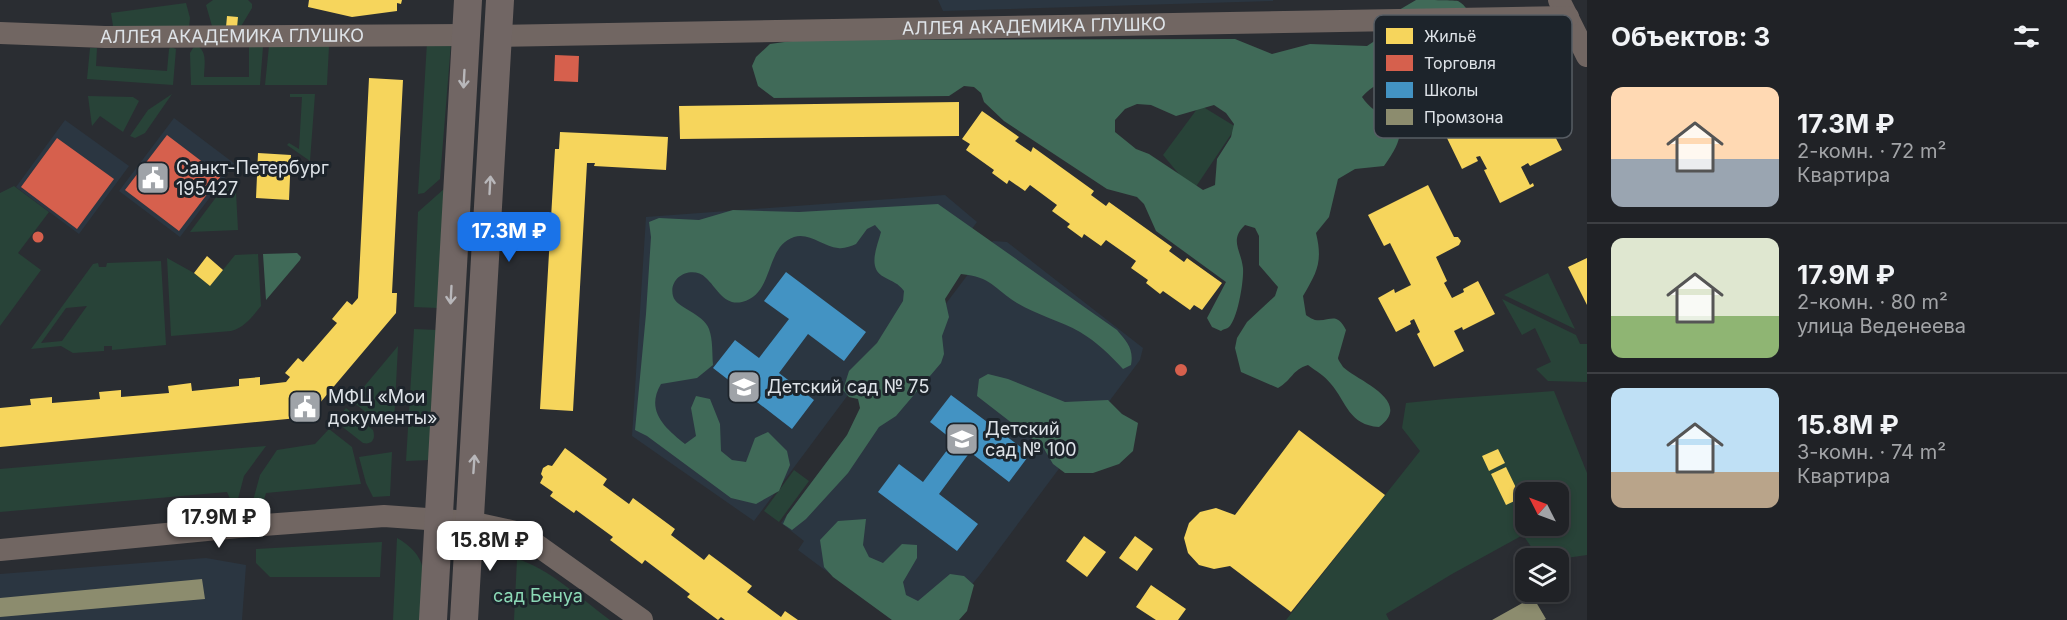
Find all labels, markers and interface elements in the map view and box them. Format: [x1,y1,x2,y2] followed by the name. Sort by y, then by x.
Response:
[902,13,1166,39] street label: АЛЛЕЯ АКАДЕМИКА ГЛУШКО
[1374,15,1572,138] legend
[2010,20,2043,53] icon: filters
[1611,21,1770,52] text: Объектов: 3
[100,25,364,47] street label: АЛЛЕЯ АКАДЕМИКА ГЛУШКО
[1424,26,1476,46] text: Жильё
[1424,53,1496,73] text: Торговля
[458,69,469,89] one-way arrow
[1424,80,1478,100] text: Школы
[1424,107,1504,127] text: Промзона
[1797,108,1895,139] text: 17.3M ₽
[1659,111,1731,183] icon: home
[1797,139,1946,163] text: 2-комн. · 72 m²
[176,157,329,199] place label: Санкт-Петербург 195427
[135,160,171,196] public building icon: Санкт-Петербург 195427
[1797,163,1890,187] text: Квартира
[484,176,495,195] one-way arrow
[454,212,564,263] pin: 17.3M ₽
[471,219,547,243] text: 17.3M ₽
[1797,259,1895,290] text: 17.9M ₽
[1659,262,1731,334] icon: home
[446,285,457,305] one-way arrow
[1797,290,1948,314] text: 2-комн. · 80 m²
[1797,314,1966,338] text: улица Веденеева
[726,369,762,405] school or university icon: Детский сад № 75
[767,376,929,397] place label: Детский сад № 75
[328,386,437,428] place label: МФЦ «Мои документы»
[287,389,323,425] public building icon: МФЦ «Мои документы»
[1797,409,1899,440] text: 15.8M ₽
[1659,412,1731,484] icon: home
[985,418,1077,460] place label: Детский сад № 100
[944,421,980,457] school or university icon: Детский сад № 100
[1797,440,1946,464] text: 3-комн. · 74 m²
[469,454,480,474] one-way arrow
[1797,464,1890,488] text: Квартира
[1515,482,1569,536] north arrow
[1515,482,1569,602] map controls
[164,498,274,549] pin: 17.9M ₽
[181,505,257,529] text: 17.9M ₽
[435,521,545,572] pin: 15.8M ₽
[451,528,529,552] text: 15.8M ₽
[1515,548,1569,602] button: layers
[493,585,583,606] park label: сад Бенуа

